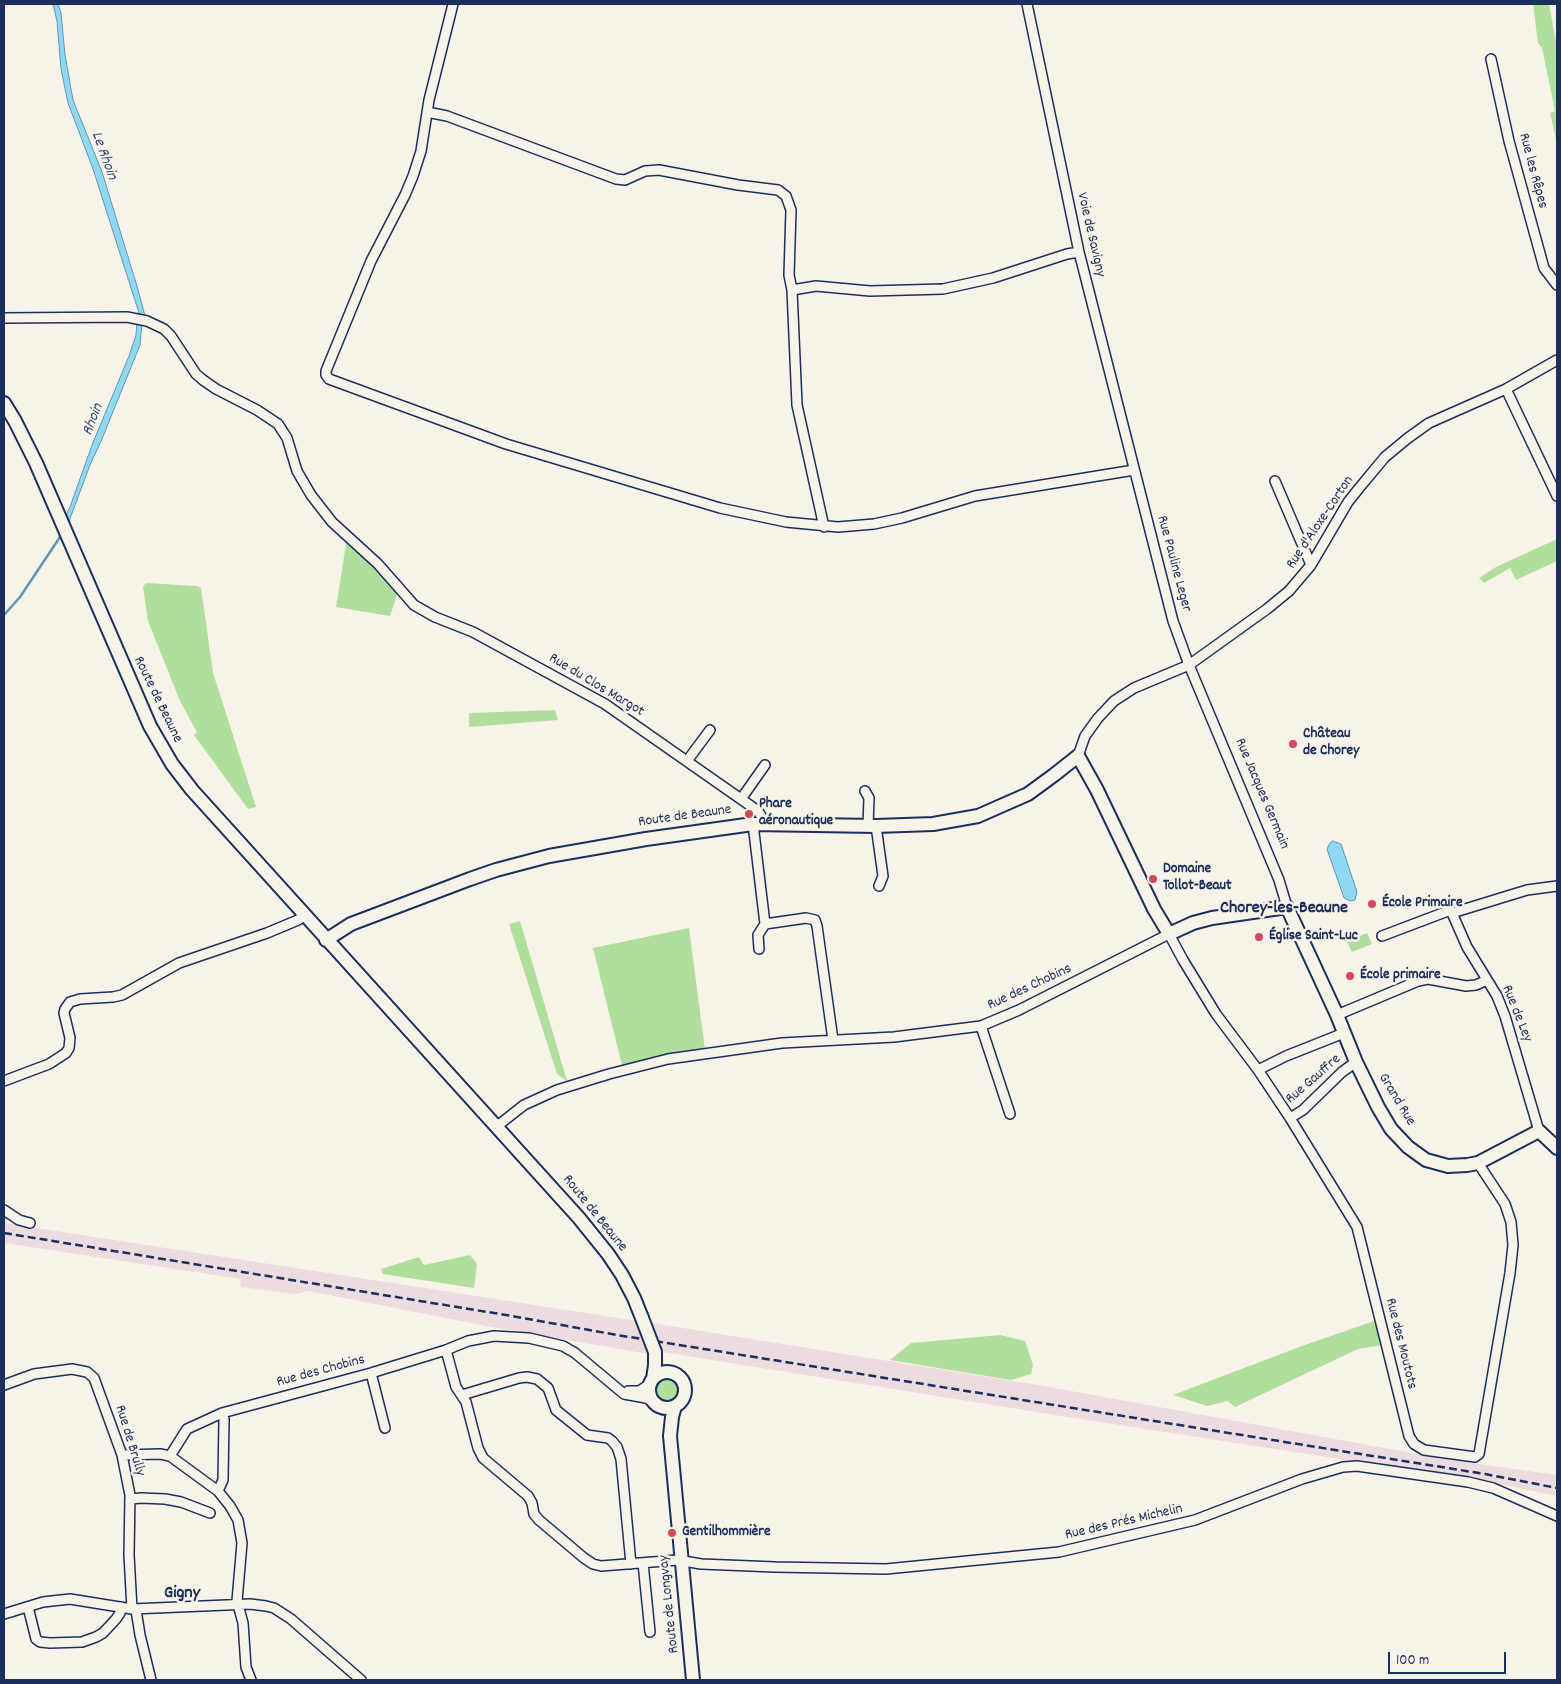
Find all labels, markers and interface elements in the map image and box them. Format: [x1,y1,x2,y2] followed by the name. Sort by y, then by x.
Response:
[85,129,121,183] water label: Le Rhoin
[1513,131,1551,211] street label: Rue les Rêpes
[1072,191,1108,279] street label: Voie de Savigny
[79,401,109,439] water label: Rhoin
[1283,473,1359,573] street label: Rue d'Aloxe-Corton
[1152,514,1194,614] street label: Rue Pauline Leger
[545,650,647,722] street label: Rue du Clos Margot
[128,654,186,746] street label: Route de Beaune
[1303,726,1359,761] place label: Château de Chorey
[1230,736,1292,852] street label: Rue Jacques Germain
[1287,738,1299,750] marker: Château de Chorey
[759,796,833,831] place label: Phare aéronautique
[637,802,733,832] street label: Route de Beaune
[743,808,755,820] marker: Phare aéronautique
[1163,861,1232,896] place label: Domaine Tollot-Beaut
[1147,873,1159,885] marker: Domaine Tollot-Beaut
[1382,895,1462,913] place label: École Primaire
[1366,898,1378,910] marker: École Primaire
[1220,899,1348,921] district label: Chorey-les-Beaune
[1269,928,1358,946] place label: Église Saint-Luc
[1253,931,1265,943] marker: Église Saint-Luc
[985,961,1075,1015] street label: Rue des Chobins
[1360,967,1441,985] place label: École primaire
[1344,970,1356,982] marker: École primaire
[1496,983,1536,1045] street label: Rue de Ley
[1283,1051,1345,1109] street label: Rue Gauffre
[1373,1071,1419,1129] street label: Grand Rue
[557,1172,631,1256] street label: Route de Beaune
[1380,1297,1420,1391] street label: Rue des Moutots
[275,1352,367,1392] street label: Rue des Chobins
[110,1403,148,1479] street label: Rue de Brully
[1063,1501,1185,1545] street label: Rue des Prés Michelin
[682,1524,770,1542] place label: Gentilhommière
[666,1527,678,1539] marker: Gentilhommière
[656,1554,684,1654] street label: Route de Longvay
[164,1584,200,1606] district label: Gigny
[1391,1642,1508,1674] scale bar
[1396,1650,1429,1672] text: 100 m

